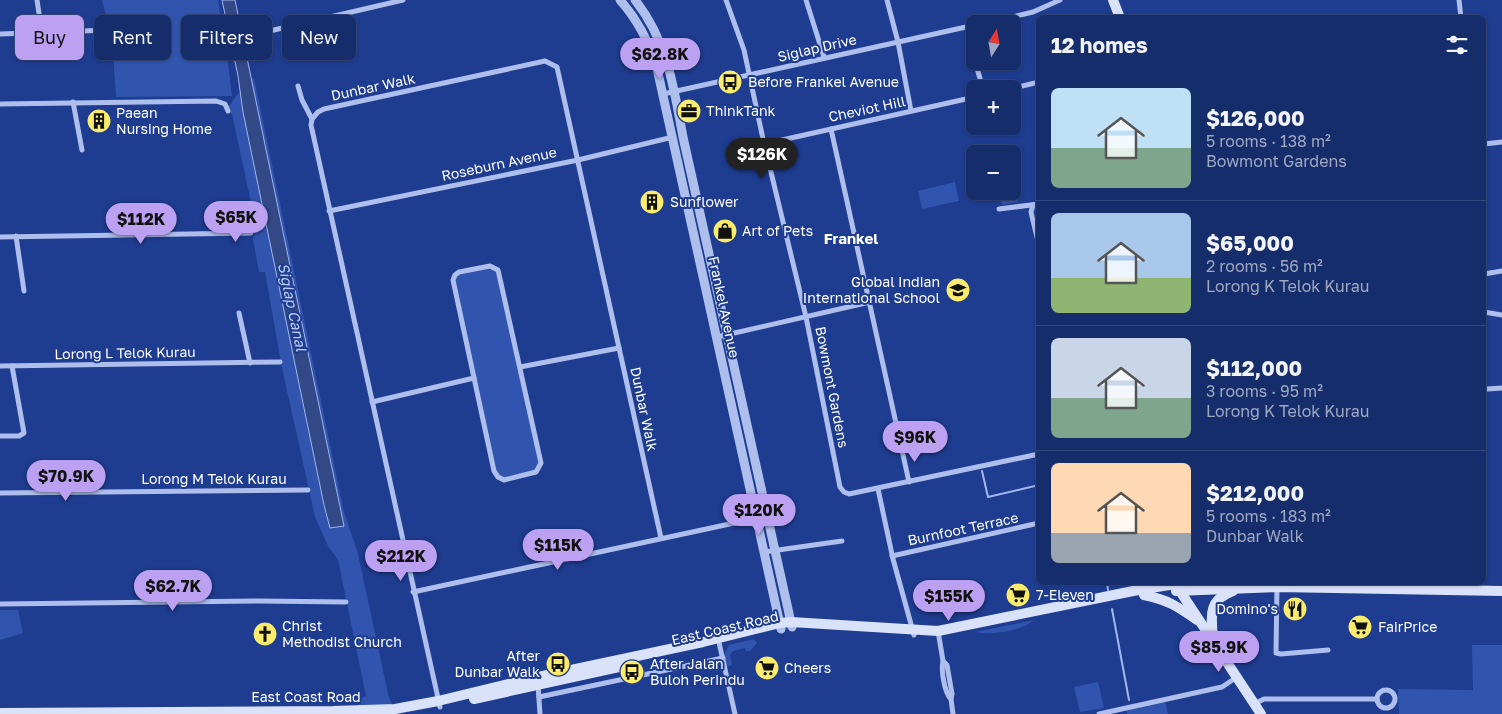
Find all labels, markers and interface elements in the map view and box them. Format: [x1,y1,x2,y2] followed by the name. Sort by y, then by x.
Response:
[15,15,84,60] chip: Buy
[94,15,171,60] chip: Rent
[181,15,272,60] chip: Filters
[282,15,356,60] chip: New
[966,15,1021,70] north arrow
[966,15,1021,200] map controls
[776,30,858,65] street label: Siglap Drive
[1443,31,1471,59] icon: filters
[1051,32,1148,58] text: 12 homes
[619,38,701,80] pin: $62.8K
[631,44,689,64] text: $62.8K
[329,69,417,104] street label: Dunbar Walk
[717,69,743,95] bus stop icon: Before Frankel Avenue
[748,73,899,90] place label: Before Frankel Avenue
[966,80,1021,135] button: +
[827,92,907,125] street label: Cheviot Hill
[676,98,702,124] office icon: ThinkTank
[706,102,776,119] place label: ThinkTank
[116,104,212,137] place label: Paean Nursing Home
[1206,105,1305,131] text: $126,000
[86,108,112,134] building icon: Paean Nursing Home
[1091,108,1151,168] icon: home
[1206,131,1331,151] text: 5 rooms · 138 m²
[727,138,797,180] pin: $126K
[440,143,558,184] street label: Roseburn Avenue
[737,144,787,164] text: $126K
[966,145,1021,200] button: −
[1206,151,1347,171] text: Bowmont Gardens
[639,189,665,215] building icon: Sunflower
[670,193,739,210] place label: Sunflower
[206,200,266,243] pin: $65K
[106,202,176,245] pin: $112K
[215,207,257,227] text: $65K
[117,209,165,229] text: $112K
[712,218,738,244] shop icon: Art of Pets
[742,222,813,239] place label: Art of Pets
[824,229,878,247] district label: Frankel
[1206,230,1294,256] text: $65,000
[1091,233,1151,293] icon: home
[705,255,744,359] street label: Frankel Avenue
[1206,256,1323,276] text: 2 rooms · 56 m²
[274,261,311,354] water label: Siglap Canal
[803,273,940,306] place label: Global Indian International School
[1206,276,1370,296] text: Lorong K Telok Kurau
[945,277,971,303] school or university icon: Global Indian International School
[812,325,853,449] street label: Bowmont Gardens
[54,343,196,362] street label: Lorong L Telok Kurau
[1206,355,1302,381] text: $112,000
[1091,358,1151,418] icon: home
[627,365,662,453] street label: Dunbar Walk
[1206,381,1323,401] text: 3 rooms · 95 m²
[1206,401,1370,421] text: Lorong K Telok Kurau
[885,420,945,463] pin: $96K
[894,427,936,447] text: $96K
[25,460,107,502] pin: $70.9K
[38,466,94,486] text: $70.9K
[141,470,287,487] street label: Lorong M Telok Kurau
[1206,480,1304,506] text: $212,000
[1091,483,1151,543] icon: home
[724,494,794,536] pin: $120K
[734,500,784,520] text: $120K
[1206,506,1331,526] text: 5 rooms · 183 m²
[906,508,1020,549] street label: Burnfoot Terrace
[1206,526,1304,546] text: Dunbar Walk
[523,528,593,571] pin: $115K
[534,535,582,555] text: $115K
[366,540,436,582] pin: $212K
[376,546,426,566] text: $212K
[132,570,214,612] pin: $62.7K
[145,576,201,596] text: $62.7K
[914,580,984,622] pin: $155K
[1005,582,1031,608] supermarket icon: 7-Eleven
[924,586,974,606] text: $155K
[1036,586,1094,603] place label: 7-Eleven
[1282,596,1308,622] restaurant icon: Domino's
[1216,600,1278,617] place label: Domino's
[670,607,780,648] street label: East Coast Road
[1347,614,1373,640] supermarket icon: FairPrice
[282,617,402,650] place label: Christ Methodist Church
[1378,618,1437,635] place label: FairPrice
[252,621,278,647] church icon: Christ Methodist Church
[1178,630,1260,673] pin: $85.9K
[1190,637,1248,657] text: $85.9K
[454,647,541,680] place label: After Dunbar Walk
[545,651,571,677] bus stop icon: After Dunbar Walk
[650,655,745,688] place label: After Jalan Buloh Perindu
[754,655,780,681] supermarket icon: Cheers
[619,659,645,685] bus stop icon: After Jalan Buloh Perindu
[784,659,831,676] place label: Cheers
[251,688,361,705] street label: East Coast Road

